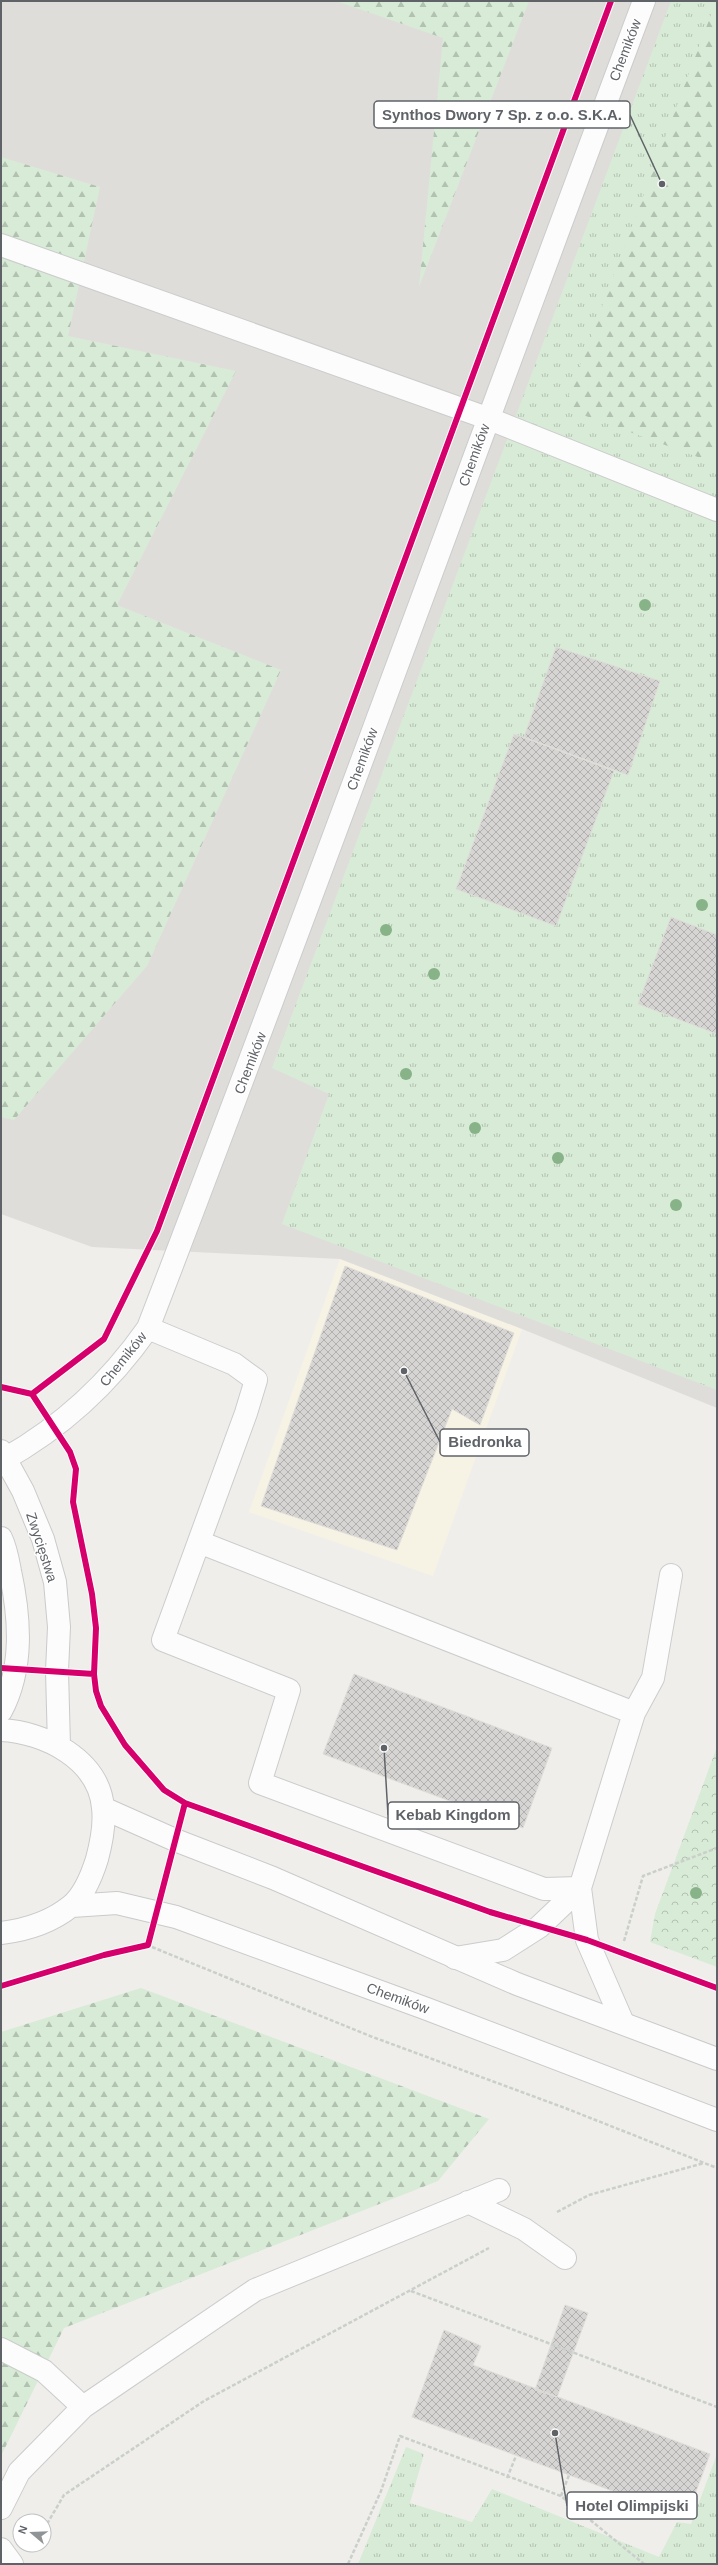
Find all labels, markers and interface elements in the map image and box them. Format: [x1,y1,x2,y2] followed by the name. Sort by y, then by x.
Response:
[606,16,644,83] street label: Chemików
[374,101,630,128] callout: Synthos Dwory 7 Sp. z o.o. S.K.A.
[382,106,622,123] text: Synthos Dwory 7 Sp. z o.o. S.K.A.
[455,421,493,488] street label: Chemików
[343,725,381,792] street label: Chemików
[231,1029,269,1096] street label: Chemików
[96,1328,150,1389] street label: Chemików
[440,1429,529,1456] callout: Biedronka
[448,1433,522,1450] text: Biedronka
[23,1510,61,1584] street label: Zwycięstwa
[388,1802,519,1829] callout: Kebab Kingdom
[396,1806,511,1823] text: Kebab Kingdom
[365,1979,432,2017] street label: Chemików
[567,2492,697,2519] callout: Hotel Olimpijski
[575,2497,689,2514] text: Hotel Olimpijski
[12,2513,52,2553] north arrow
[16,2524,30,2535] text: N

